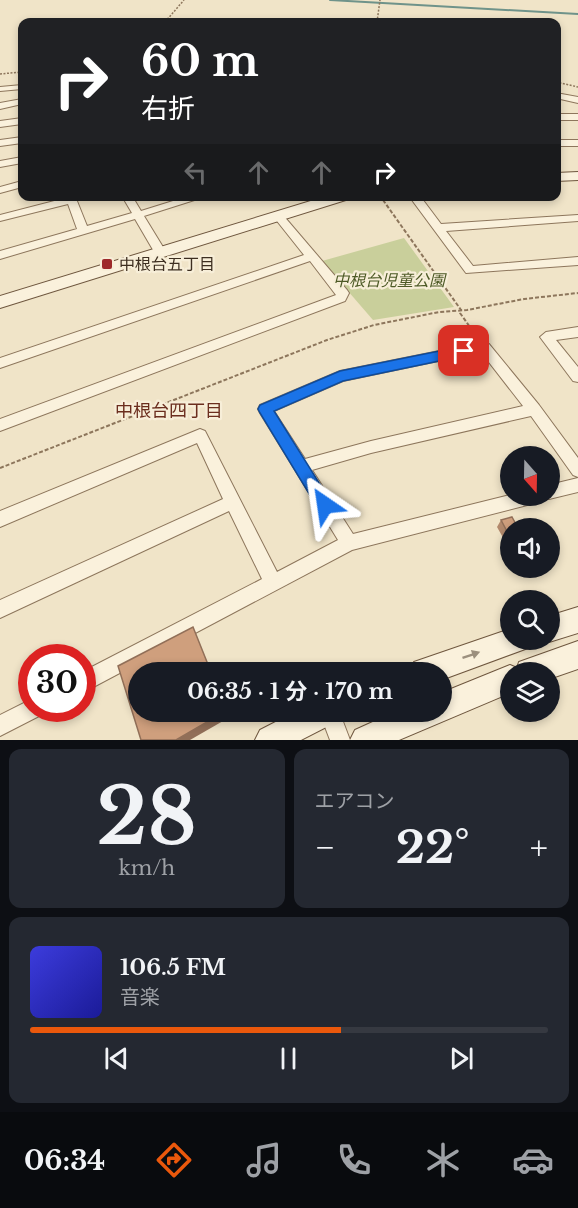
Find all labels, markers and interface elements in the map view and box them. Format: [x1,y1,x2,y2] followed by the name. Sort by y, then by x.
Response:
[141,35,259,87] text: 60 m
[42,42,120,120] icon: right
[141,92,195,125] text: 右折
[179,156,212,189] icon: left
[242,156,275,189] icon: ahead
[305,156,338,189] icon: ahead
[368,156,401,189] icon: right
[119,254,215,274] place label: 中根台五丁目
[100,257,114,271] marker: 中根台五丁目
[333,270,447,290] park label: 中根台児童公園
[438,325,489,376] pin
[447,334,480,367] icon: arrive
[115,400,223,422] district label: 中根台四丁目
[500,446,560,506] north arrow
[500,446,560,722] map controls
[293,473,357,537] position arrow
[500,518,560,578] button: sound
[500,590,560,650] button: search
[18,644,96,722] speed limit sign: 30
[462,650,480,660] one-way arrow
[500,662,560,722] button: layers
[187,678,393,705] text: 06:35 · 1 分 · 170 m
[97,768,197,865] text: 28
[315,789,395,813] text: エアコン
[396,819,469,875] text: 22°
[315,827,335,868] text: −
[530,827,548,868] text: +
[118,856,175,880] text: km/h
[120,954,226,981] text: 106.5 FM
[120,985,160,1009] text: 音楽
[100,1042,133,1075] icon: previous
[272,1042,305,1075] icon: pause
[445,1042,478,1075] icon: next
[153,1139,195,1181] icon: directions
[243,1139,285,1181] icon: music
[333,1139,375,1181] icon: phone
[422,1139,464,1181] icon: climate
[512,1139,554,1181] icon: car
[24,1144,105,1177] text: 06:34

